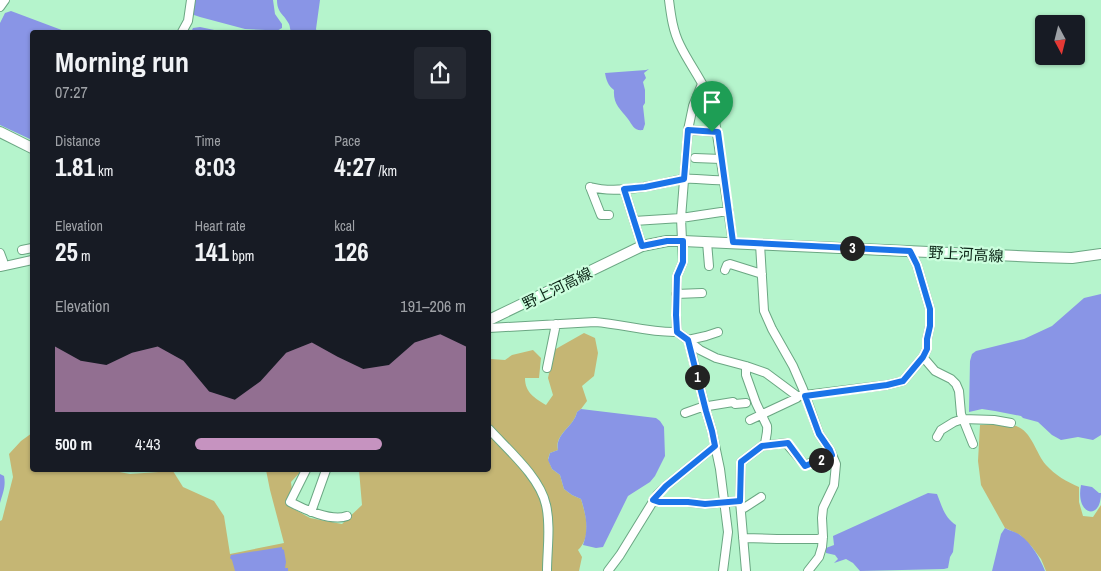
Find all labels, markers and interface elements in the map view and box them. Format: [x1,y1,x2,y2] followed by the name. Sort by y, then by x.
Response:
[1035,15,1085,65] north arrow
[1035,15,1085,65] map controls
[55,43,189,81] text: Morning run
[414,47,466,99] button: share
[55,81,88,103] text: 07:27
[691,81,733,132] pin
[698,88,726,116] icon: arrive
[55,132,100,150] text: Distance
[195,132,221,150] text: Time
[334,132,361,150] text: Pace
[55,150,95,184] text: 1.81
[195,150,236,184] text: 8:03
[334,150,375,184] text: 4:27
[95,162,113,180] text: km
[375,162,397,180] text: /km
[55,217,103,235] text: Elevation
[195,217,246,235] text: Heart rate
[334,217,355,235] text: kcal
[55,235,78,269] text: 25
[195,235,229,269] text: 141
[334,235,369,269] text: 126
[840,236,864,260] pin: 3
[849,239,856,257] text: 3
[928,242,1004,266] street label: 野上河高線
[78,247,91,265] text: m
[229,247,254,265] text: bpm
[519,262,595,314] street label: 野上河高線
[55,295,110,317] text: Elevation
[400,295,466,317] text: 191–206 m
[684,364,710,390] pin: 1
[694,368,701,386] text: 1
[55,433,92,455] text: 500 m
[135,433,161,455] text: 4:43
[808,448,834,472] pin: 2
[818,451,825,469] text: 2

